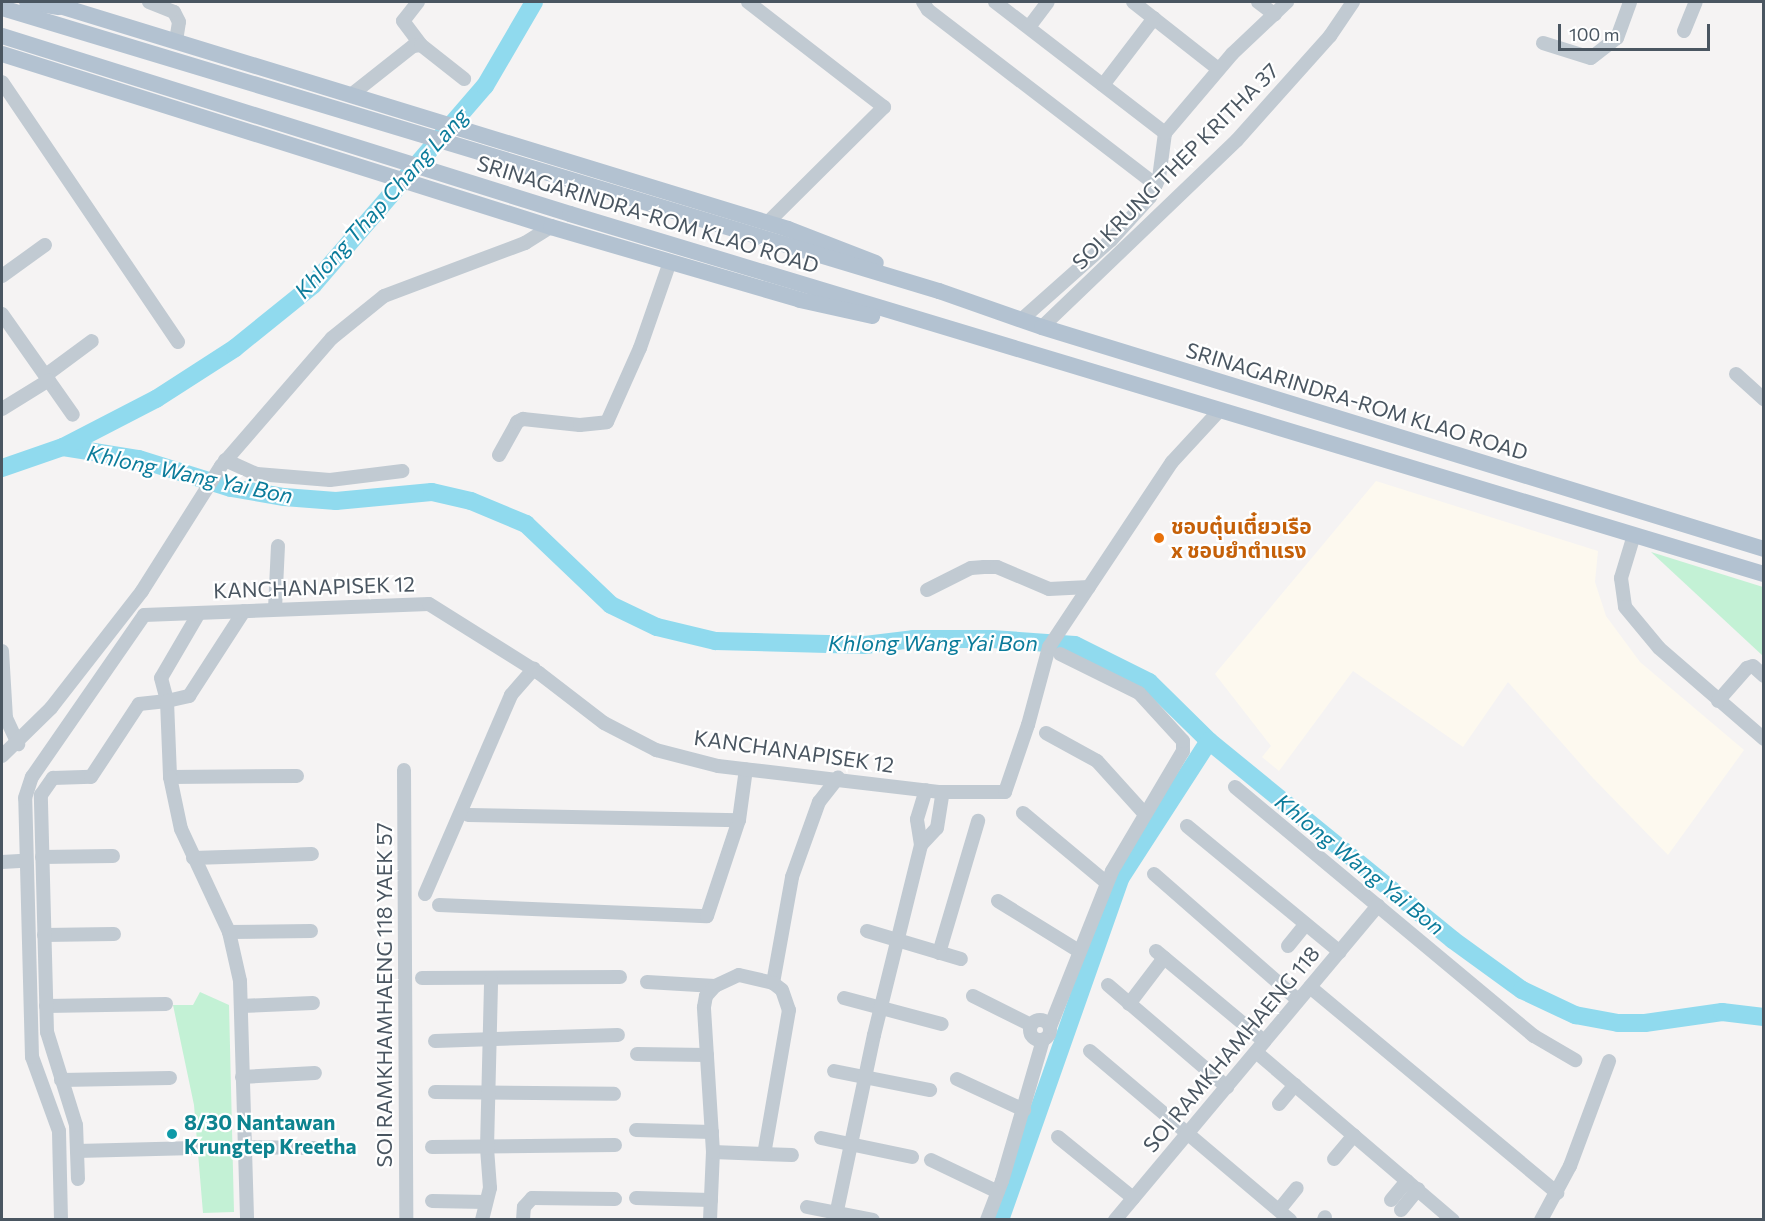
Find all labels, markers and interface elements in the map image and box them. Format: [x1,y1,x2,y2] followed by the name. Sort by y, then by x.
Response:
[1561,12,1712,50] scale bar
[1569,23,1619,45] text: 100 m
[1067,58,1283,274] street label: SOI KRUNG THEP KRITHA 37
[289,102,473,304] water label: Khlong Thap Chang Lang
[474,150,822,278] street label: SRINAGARINDRA-ROM KLAO ROAD
[1183,337,1531,465] street label: SRINAGARINDRA-ROM KLAO ROAD
[85,439,295,509] water label: Khlong Wang Yai Bon
[1171,513,1312,563] place label: ชอบตุ๋นเตี๋ยวเรือ x ชอบยำตำแรง
[1152,531,1166,545] marker: ชอบตุ๋นเตี๋ยวเรือ x ชอบยำตำแรง
[213,571,415,603] street label: KANCHANAPISEK 12
[828,630,1038,656] water label: Khlong Wang Yai Bon
[692,724,896,778] street label: KANCHANAPISEK 12
[1270,788,1450,940] water label: Khlong Wang Yai Bon
[371,822,397,1168] street label: SOI RAMKHAMHAENG 118 YAEK 57
[1137,941,1325,1157] street label: SOI RAMKHAMHAENG 118
[184,1109,356,1159] place label: 8/30 Nantawan Krungtep Kreetha
[165,1127,179,1141] marker: 8/30 Nantawan Krungtep Kreetha

